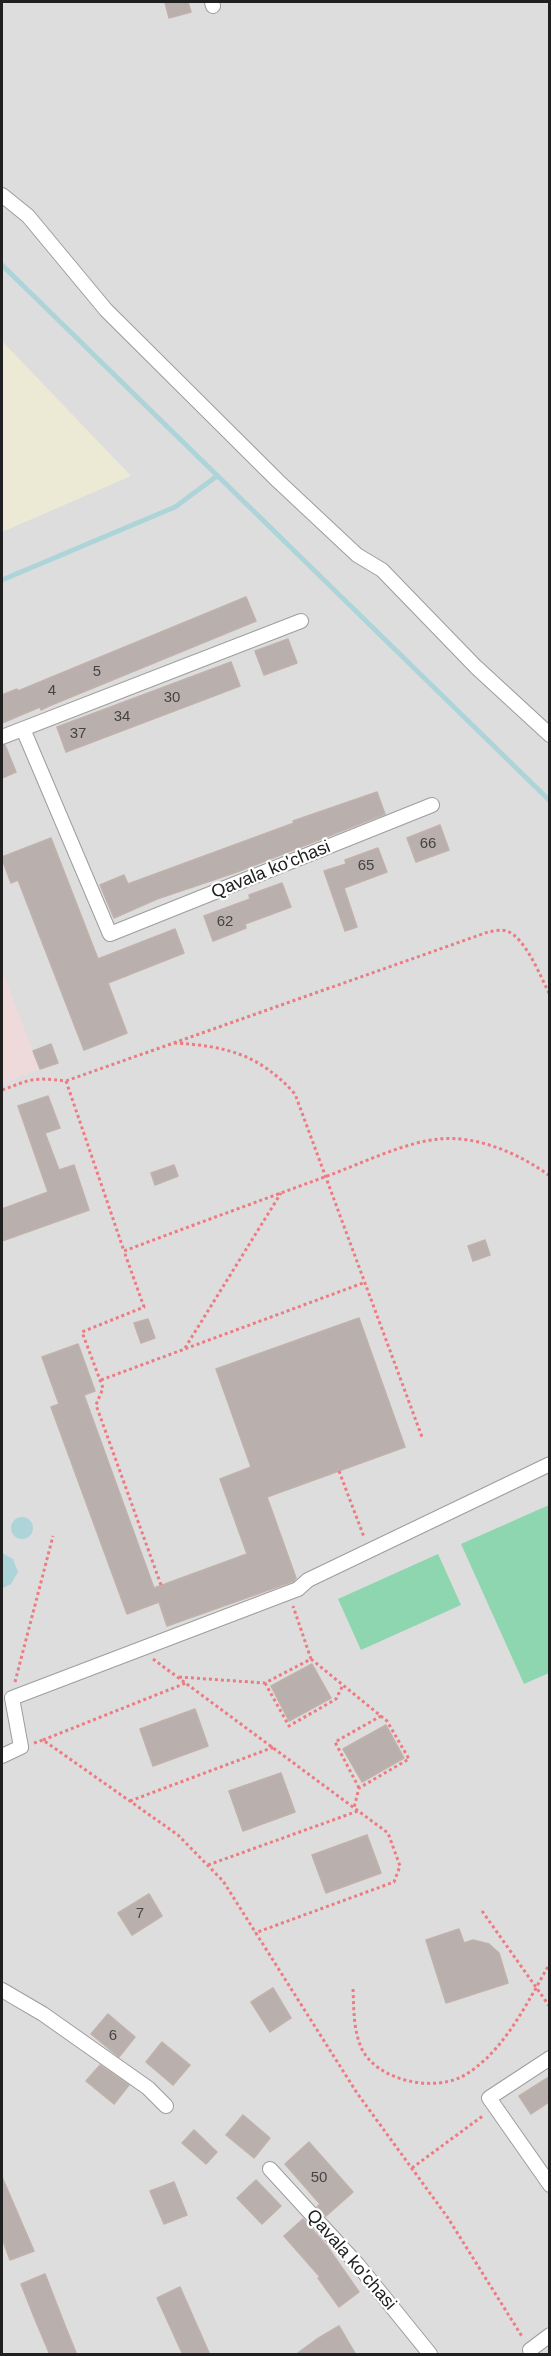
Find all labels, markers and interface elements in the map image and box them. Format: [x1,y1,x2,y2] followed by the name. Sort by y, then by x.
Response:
[93,663,101,681] house number: 5
[48,682,56,700] house number: 4
[164,689,180,707] house number: 30
[114,708,130,726] house number: 34
[70,725,86,743] house number: 37
[420,835,436,853] house number: 66
[208,836,334,904] street label: Qavala ko'chasi
[358,857,374,875] house number: 65
[217,913,233,931] house number: 62
[136,1905,144,1923] house number: 7
[109,2027,117,2045] house number: 6
[311,2169,327,2187] house number: 50
[301,2205,401,2315] street label: Qavala ko'chasi

